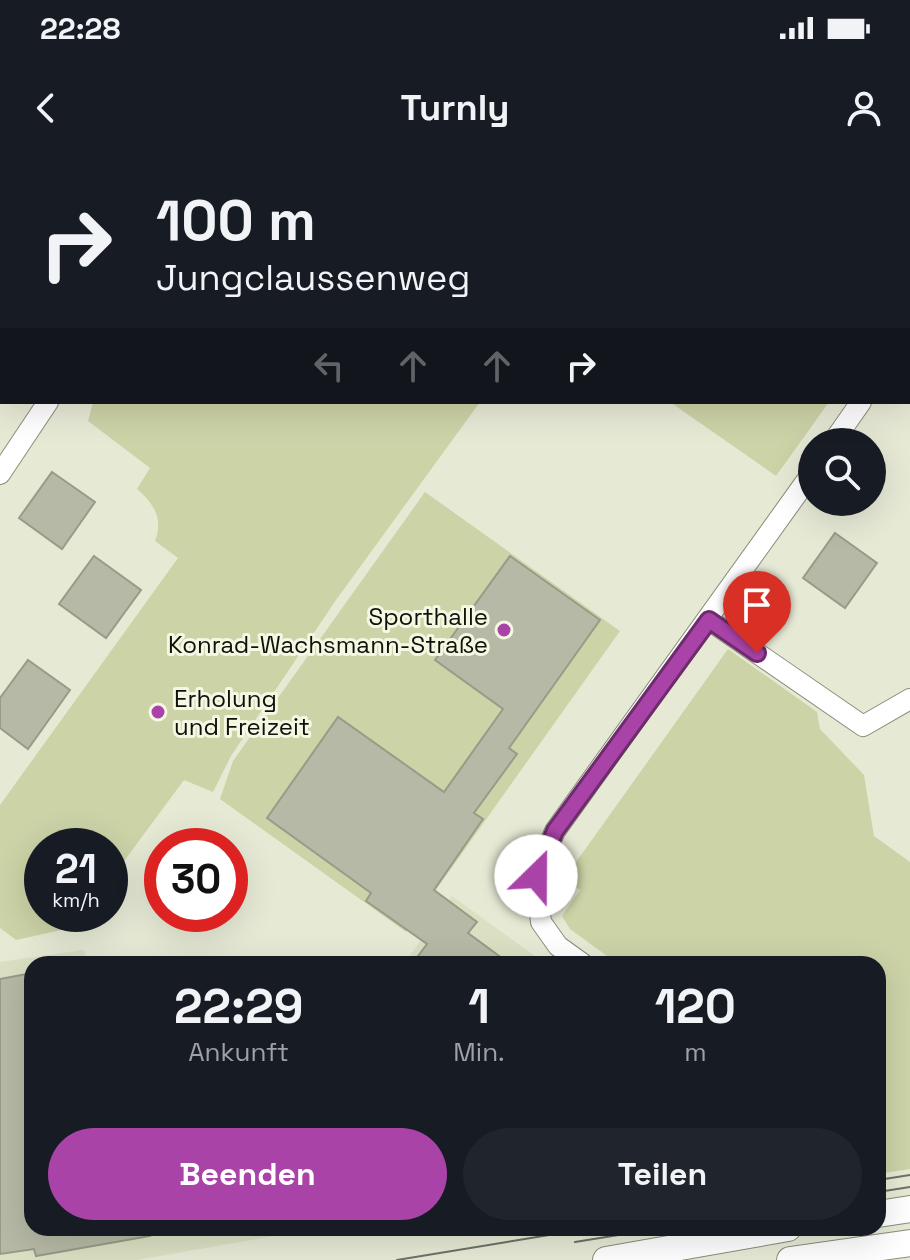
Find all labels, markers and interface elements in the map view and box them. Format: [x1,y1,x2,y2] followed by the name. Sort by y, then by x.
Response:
[40,9,120,48] text: 22:28
[401,85,509,131] text: Turnly
[24,86,68,130] icon: back
[842,86,886,130] icon: person
[156,185,316,256] text: 100 m
[24,192,128,296] icon: right
[156,255,470,301] text: Jungclaussenweg
[307,344,351,388] icon: left
[391,344,435,388] icon: ahead
[475,344,519,388] icon: ahead
[559,344,603,388] icon: right
[798,428,886,516] map controls
[798,428,886,516] button: search
[723,571,791,653] pin
[735,583,779,627] icon: arrive
[168,601,488,660] place label: Sporthalle Konrad-Wachsmann-Straße
[495,621,513,639] marker: Sporthalle Konrad-Wachsmann-Straße
[174,683,310,742] place label: Erholung und Freizeit
[149,703,167,721] marker: Erholung und Freizeit
[144,828,248,932] speed limit sign: 30
[494,834,578,918] position arrow
[55,844,97,895] text: 21
[52,887,100,913] text: km/h
[174,976,303,1037] text: 22:29
[468,976,490,1037] text: 1
[655,976,736,1037] text: 120
[188,1035,289,1069] text: Ankunft
[453,1035,505,1069] text: Min.
[684,1035,707,1069] text: m
[48,1128,447,1220] button: Beenden
[463,1128,862,1220] button: Teilen

